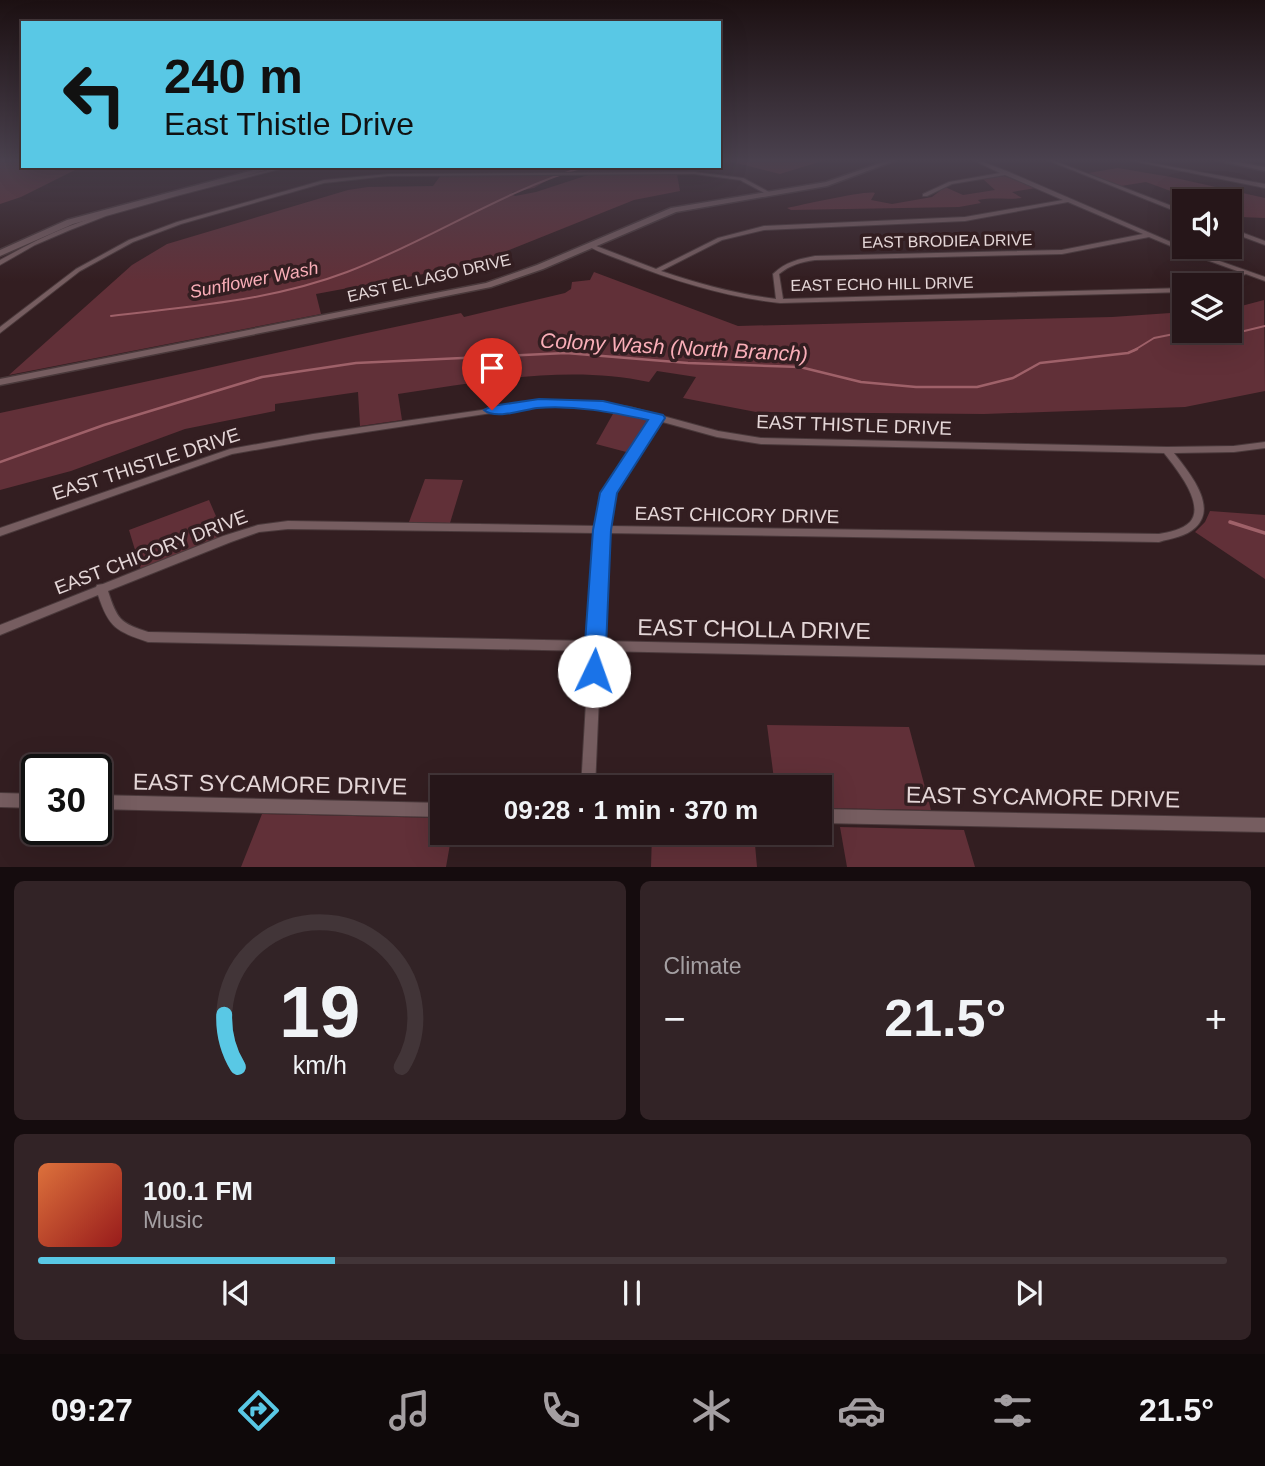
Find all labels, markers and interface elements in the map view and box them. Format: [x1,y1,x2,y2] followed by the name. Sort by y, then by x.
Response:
[49,49,140,140] icon: left
[164,49,303,103] text: 240 m
[164,106,414,142] text: East Thistle Drive
[1172,189,1242,343] map controls
[1172,189,1242,259] button: sound
[862,231,1032,251] street label: EAST BRODIEA DRIVE
[346,251,512,305] street label: EAST EL LAGO DRIVE
[188,258,320,302] water label: Sunflower Wash
[1172,273,1242,343] button: layers
[790,274,974,294] street label: EAST ECHO HILL DRIVE
[540,329,808,365] water label: Colony Wash (North Branch)
[462,338,522,410] pin
[473,349,511,387] icon: arrive
[756,411,952,439] street label: EAST THISTLE DRIVE
[50,424,242,504] street label: EAST THISTLE DRIVE
[634,503,840,527] street label: EAST CHICORY DRIVE
[52,505,250,599] street label: EAST CHICORY DRIVE
[637,614,871,644] street label: EAST CHOLLA DRIVE
[557,634,631,708] position arrow
[21,754,112,845] speed limit sign: 30
[133,769,407,799] street label: EAST SYCAMORE DRIVE
[906,782,1180,812] street label: EAST SYCAMORE DRIVE
[504,795,758,825] text: 09:28 · 1 min · 370 m
[664,953,741,979] text: Climate
[279,971,360,1052] text: 19
[884,989,1006,1047] text: 21.5°
[664,998,686,1040] text: −
[1205,998,1227,1040] text: +
[293,1050,347,1078] text: km/h
[143,1176,253,1206] text: 100.1 FM
[143,1207,203,1233] text: Music
[217,1274,255,1312] icon: previous
[613,1274,651,1312] icon: pause
[1010,1274,1048,1312] icon: next
[234,1386,283,1435] icon: directions
[385,1386,434,1435] icon: music
[536,1386,585,1435] icon: phone
[687,1386,736,1435] icon: climate
[837,1386,886,1435] icon: car
[988,1386,1037,1435] icon: filters
[51,1392,133,1428] text: 09:27
[1139,1392,1214,1428] text: 21.5°

